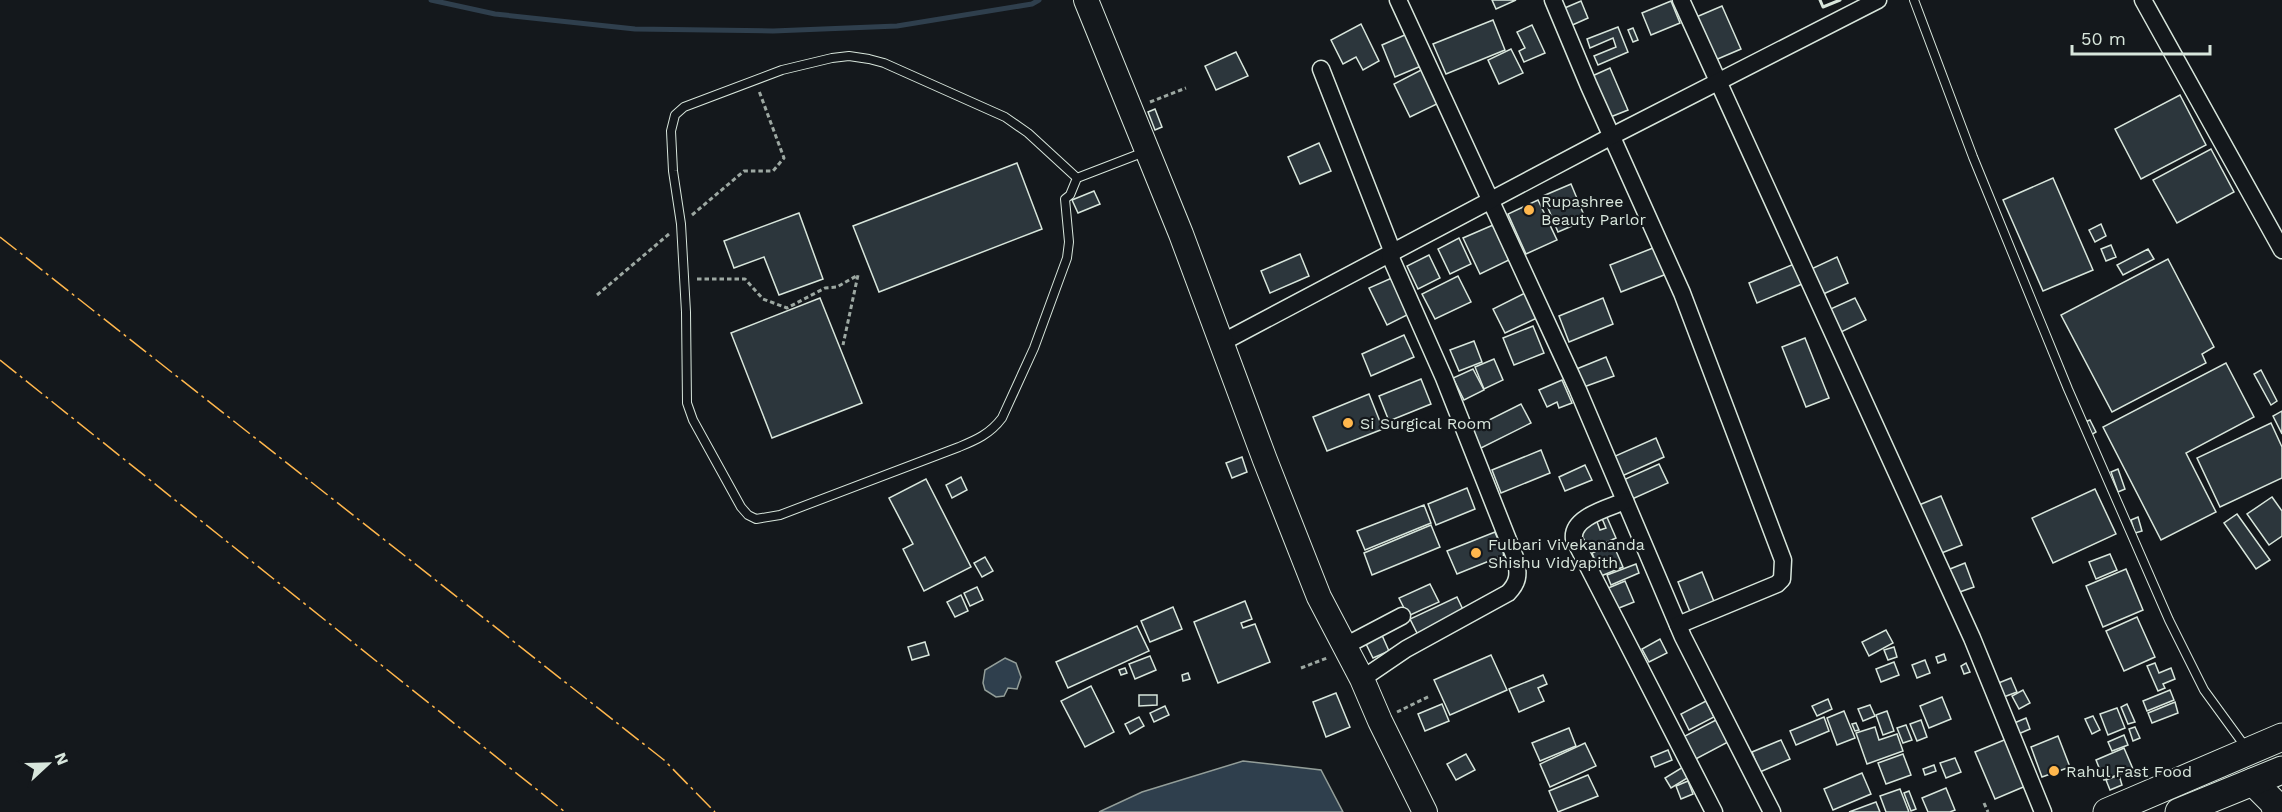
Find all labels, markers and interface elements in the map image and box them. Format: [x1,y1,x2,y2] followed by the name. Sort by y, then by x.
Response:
[2072,18,2210,56] scale bar
[2081,28,2126,49] text: 50 m
[1541,192,1646,229] place label: Rupashree Beauty Parlor
[1522,203,1536,217] marker: Rupashree Beauty Parlor
[1360,414,1491,433] place label: Si Surgical Room
[1341,416,1355,430] marker: Si Surgical Room
[1488,535,1645,572] place label: Fulbari Vivekananda Shishu Vidyapith
[1469,546,1483,560] marker: Fulbari Vivekananda Shishu Vidyapith
[18,734,78,794] north arrow
[50,750,72,768] text: N
[2066,762,2192,781] place label: Rahul Fast Food
[2047,764,2061,778] marker: Rahul Fast Food

